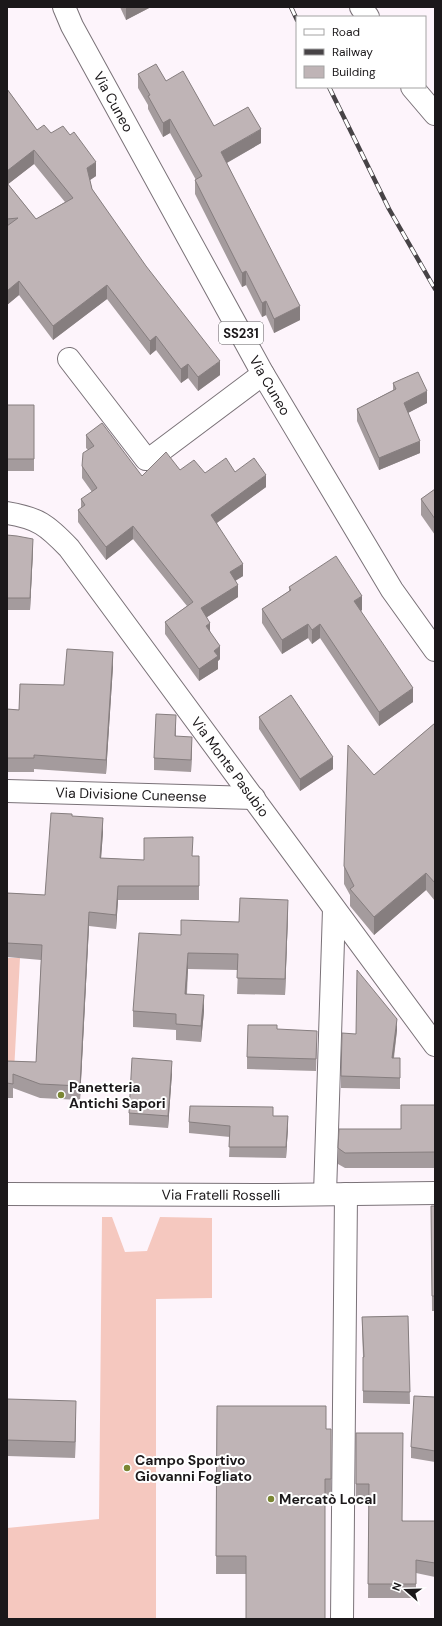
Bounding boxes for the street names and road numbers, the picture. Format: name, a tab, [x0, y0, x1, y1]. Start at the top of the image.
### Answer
street label: Via Cuneo	[90, 68, 137, 135]
road number: SS231	[219, 322, 263, 344]
street label: Via Cuneo	[246, 352, 295, 419]
street label: Via Monte Pasubio	[187, 713, 273, 821]
street label: Via Divisione Cuneense	[55, 783, 207, 806]
street label: Via Fratelli Rosselli	[162, 1186, 280, 1204]

